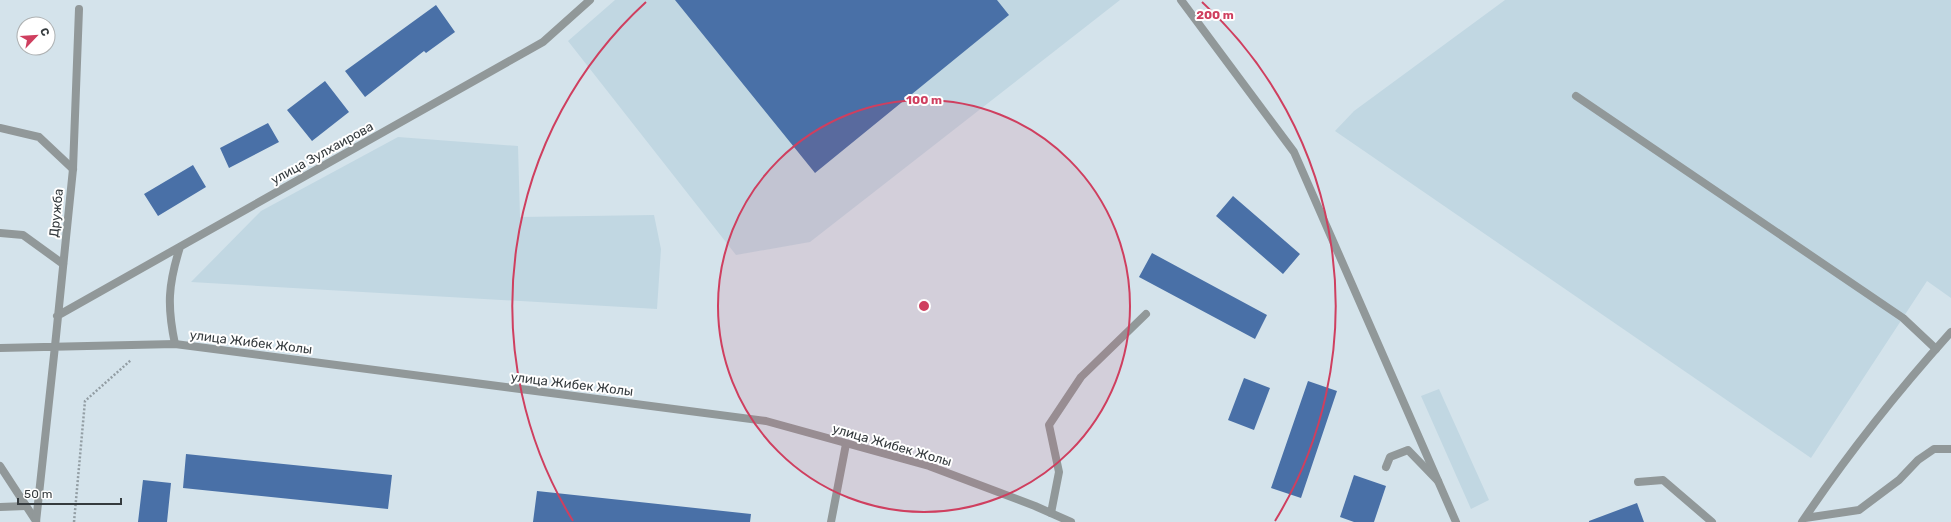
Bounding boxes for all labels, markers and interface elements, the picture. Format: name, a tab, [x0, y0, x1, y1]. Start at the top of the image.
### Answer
text: 200 m	[1196, 8, 1234, 22]
north arrow	[16, 16, 56, 56]
text: С	[37, 26, 52, 38]
text: 100 m	[906, 93, 942, 107]
street label: улица Зулхаирова	[268, 119, 376, 187]
street label: Дружба	[46, 188, 66, 238]
centre of rings	[917, 299, 931, 313]
street label: улица Жибек Жолы	[189, 327, 313, 357]
street label: улица Жибек Жолы	[510, 369, 634, 399]
street label: улица Жибек Жолы	[831, 421, 953, 469]
scale bar	[18, 480, 121, 506]
text: 50 m	[24, 487, 52, 501]

